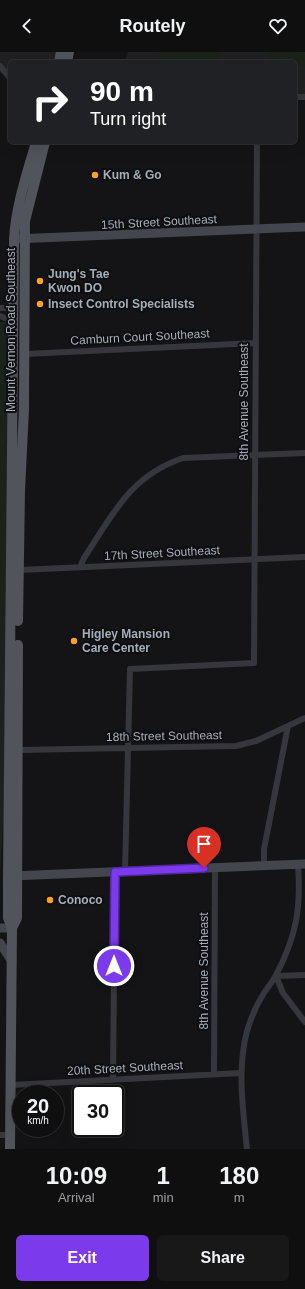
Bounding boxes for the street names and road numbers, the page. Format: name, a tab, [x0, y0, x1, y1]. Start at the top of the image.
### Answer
street label: 15th Street Southeast	[101, 212, 218, 232]
street label: Mount Vernon Road Southeast	[4, 247, 18, 412]
street label: Camburn Court Southeast	[70, 326, 211, 348]
street label: 8th Avenue Southeast	[237, 343, 251, 461]
street label: 17th Street Southeast	[104, 543, 221, 563]
street label: 18th Street Southeast	[106, 728, 223, 744]
street label: 8th Avenue Southeast	[197, 912, 211, 1030]
street label: 20th Street Southeast	[67, 1058, 184, 1078]

